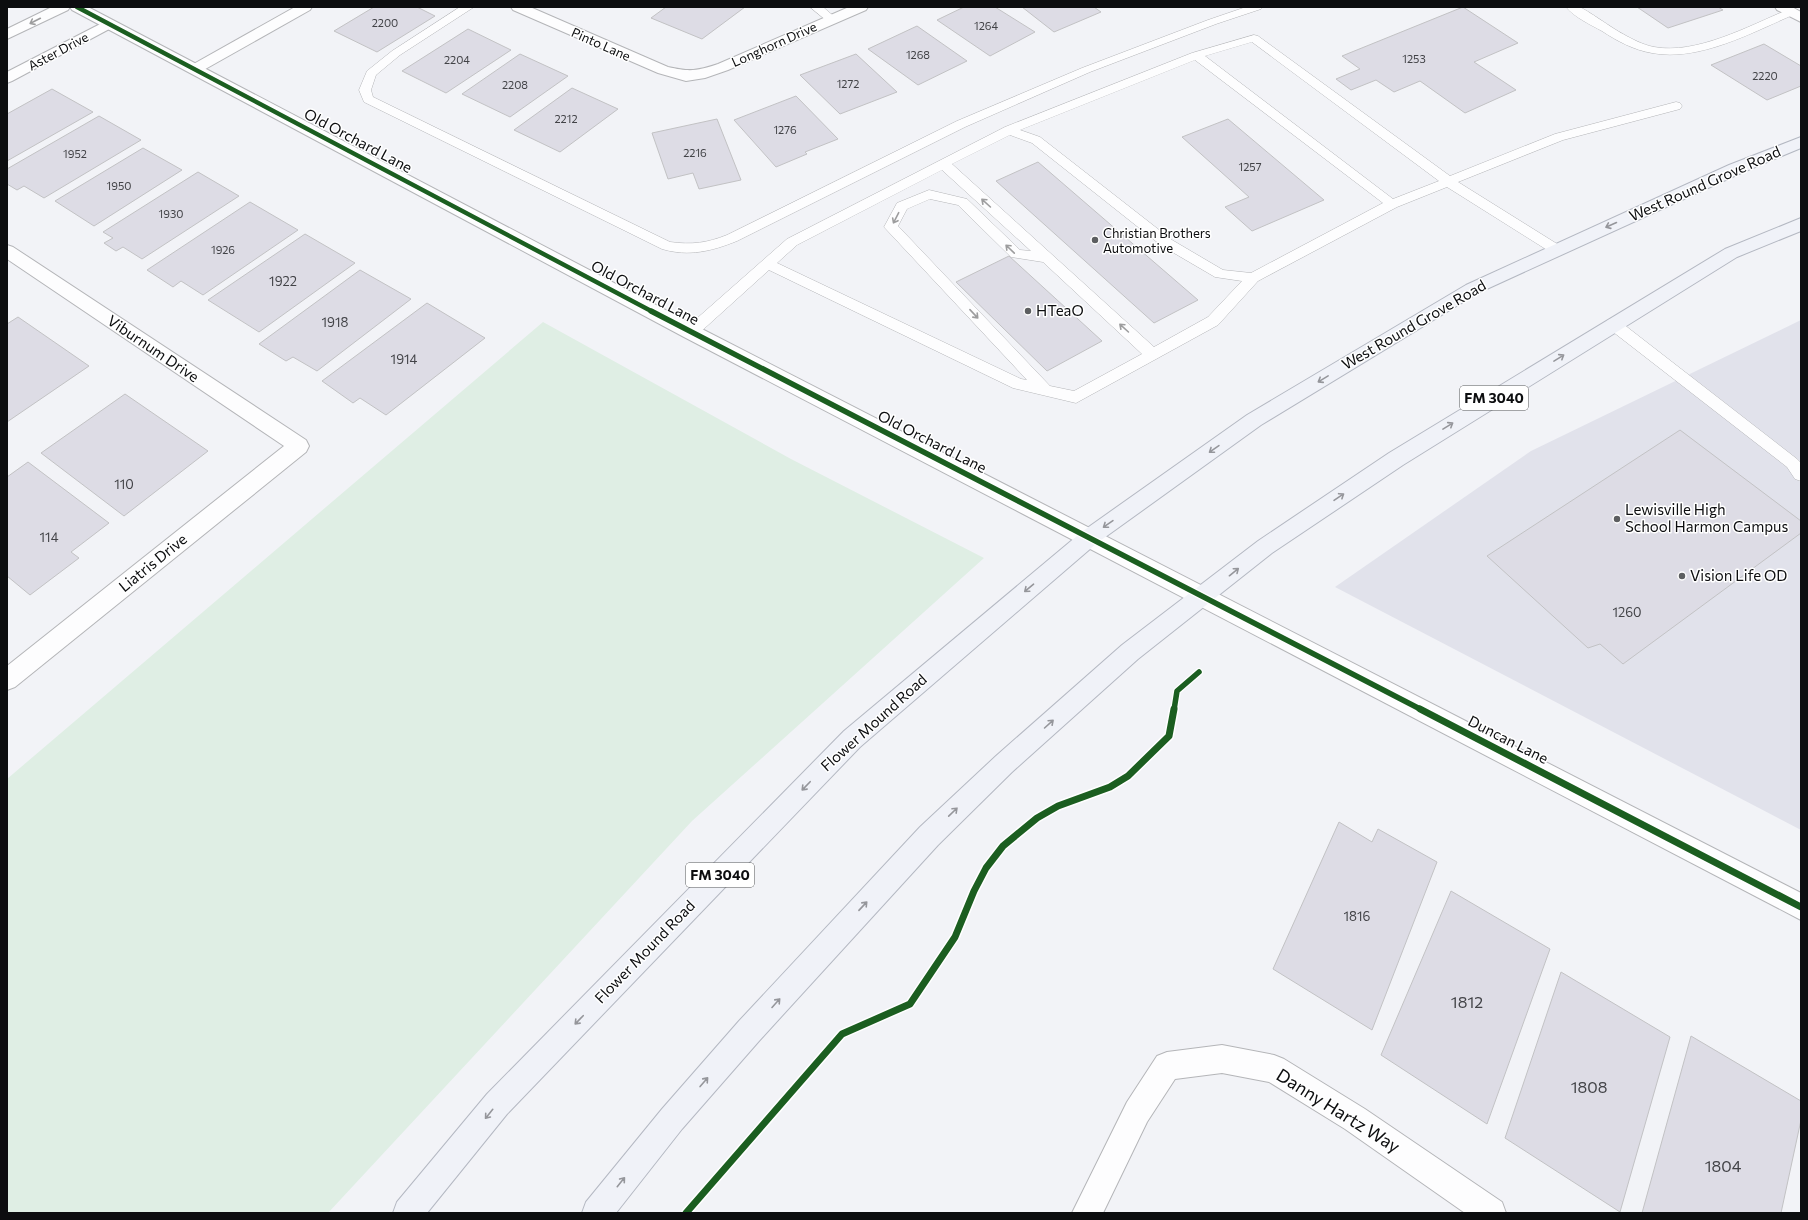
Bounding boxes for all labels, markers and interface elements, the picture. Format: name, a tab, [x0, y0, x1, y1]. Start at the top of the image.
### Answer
house number: 2200	[372, 16, 398, 29]
one-way arrow	[29, 18, 41, 25]
street label: Longhorn Drive	[729, 18, 819, 70]
house number: 1264	[974, 19, 998, 32]
street label: Pinto Lane	[569, 24, 633, 64]
street label: Aster Drive	[25, 28, 91, 74]
house number: 1268	[906, 48, 930, 61]
house number: 1253	[1402, 52, 1426, 65]
house number: 2204	[444, 53, 470, 66]
house number: 2220	[1752, 69, 1778, 82]
house number: 1272	[837, 77, 859, 90]
house number: 2208	[502, 78, 528, 91]
street label: Old Orchard Lane	[301, 104, 416, 176]
house number: 2212	[554, 112, 578, 125]
house number: 1276	[773, 123, 797, 136]
street label: West Round Grove Road	[1626, 142, 1783, 225]
house number: 2216	[683, 146, 707, 159]
house number: 1952	[63, 147, 87, 160]
house number: 1257	[1239, 160, 1262, 173]
house number: 1950	[107, 179, 131, 192]
one-way arrow	[981, 198, 991, 207]
house number: 1930	[159, 207, 183, 220]
one-way arrow	[892, 212, 899, 224]
one-way arrow	[1606, 222, 1618, 229]
place label: Christian Brothers Automotive	[1103, 225, 1211, 256]
marker: Christian Brothers Automotive	[1090, 235, 1100, 245]
house number: 1926	[211, 243, 235, 256]
one-way arrow	[1005, 244, 1015, 253]
street label: Old Orchard Lane	[588, 256, 703, 328]
house number: 1922	[269, 273, 297, 289]
street label: West Round Grove Road	[1338, 275, 1489, 373]
place label: HTeaO	[1036, 301, 1084, 319]
marker: HTeaO	[1023, 306, 1033, 316]
one-way arrow	[969, 309, 979, 319]
street label: Viburnum Drive	[104, 311, 203, 385]
house number: 1918	[322, 314, 349, 330]
one-way arrow	[1119, 323, 1129, 333]
house number: 1914	[391, 351, 418, 367]
one-way arrow	[1553, 353, 1565, 361]
one-way arrow	[1317, 375, 1329, 383]
road number: FM 3040	[1460, 386, 1528, 410]
street label: Old Orchard Lane	[875, 406, 990, 476]
one-way arrow	[1443, 422, 1454, 430]
one-way arrow	[1208, 445, 1219, 453]
house number: 110	[114, 476, 134, 492]
one-way arrow	[1334, 493, 1345, 501]
place label: Lewisville High School Harmon Campus	[1625, 500, 1788, 535]
marker: Lewisville High School Harmon Campus	[1612, 514, 1622, 524]
one-way arrow	[1102, 520, 1113, 529]
house number: 114	[40, 529, 59, 545]
street label: Liatris Drive	[115, 529, 190, 595]
place label: Vision Life OD	[1690, 566, 1787, 584]
one-way arrow	[1228, 568, 1239, 576]
marker: Vision Life OD	[1677, 571, 1687, 581]
one-way arrow	[1023, 583, 1034, 592]
house number: 1260	[1612, 604, 1642, 620]
street label: Flower Mound Road	[817, 670, 930, 775]
street label: Duncan Lane	[1465, 711, 1552, 767]
one-way arrow	[1044, 719, 1054, 729]
one-way arrow	[801, 781, 811, 791]
one-way arrow	[948, 808, 958, 817]
road number: FM 3040	[686, 863, 754, 887]
street label: Flower Mound Road	[590, 896, 698, 1007]
one-way arrow	[859, 901, 868, 911]
house number: 1816	[1344, 908, 1371, 924]
house number: 1812	[1451, 992, 1483, 1011]
one-way arrow	[772, 997, 781, 1008]
one-way arrow	[574, 1015, 584, 1025]
street label: Danny Hartz Way	[1273, 1063, 1404, 1157]
one-way arrow	[700, 1077, 709, 1088]
house number: 1808	[1571, 1077, 1607, 1096]
one-way arrow	[485, 1108, 494, 1119]
house number: 1804	[1705, 1156, 1742, 1175]
one-way arrow	[617, 1177, 626, 1188]

